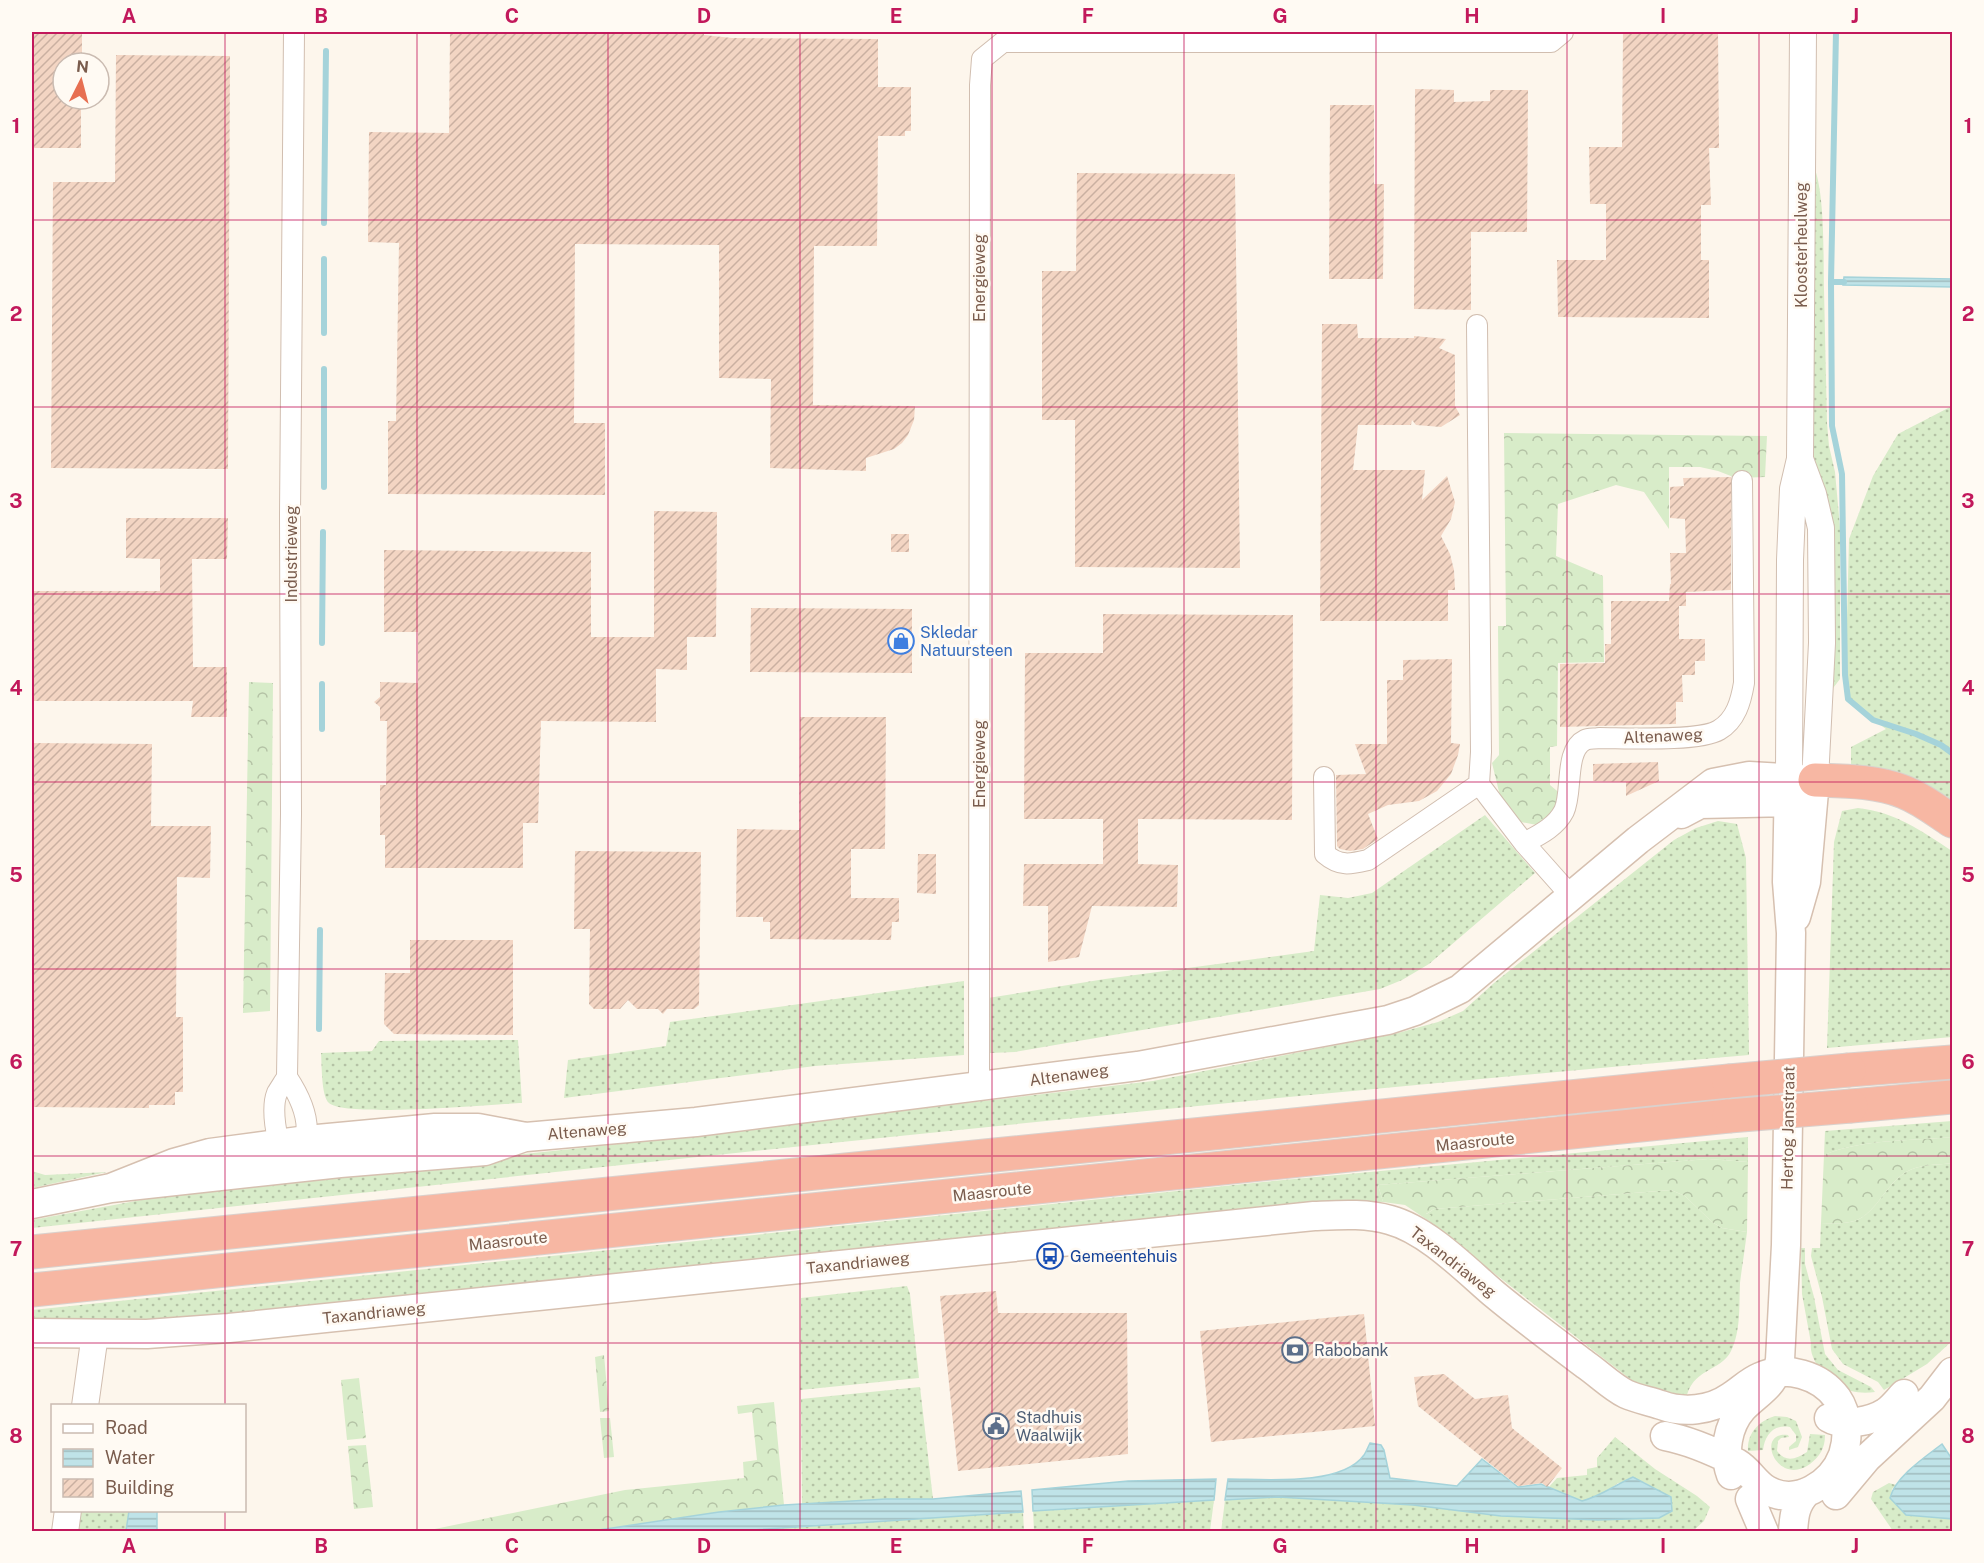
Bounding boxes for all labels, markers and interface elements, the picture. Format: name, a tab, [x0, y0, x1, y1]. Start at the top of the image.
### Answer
text: A	[122, 4, 136, 28]
text: B	[314, 4, 328, 28]
text: C	[505, 4, 519, 28]
text: D	[697, 4, 711, 28]
text: E	[890, 4, 902, 28]
text: F	[1082, 4, 1094, 28]
text: G	[1272, 4, 1288, 28]
text: H	[1464, 4, 1480, 28]
text: I	[1660, 4, 1666, 28]
text: J	[1851, 4, 1859, 28]
north arrow	[51, 51, 111, 111]
text: N	[75, 56, 90, 77]
text: 1	[12, 114, 20, 138]
text: 1	[1964, 114, 1972, 138]
street label: Kloosterheulweg	[1792, 182, 1811, 308]
street label: Energieweg	[970, 234, 989, 322]
text: 2	[10, 302, 22, 326]
text: 2	[1962, 302, 1974, 326]
text: 3	[9, 489, 23, 513]
text: 3	[1961, 489, 1975, 513]
street label: Industrieweg	[282, 505, 301, 603]
place label: Skledar Natuursteen	[920, 623, 1013, 660]
shop icon: Skledar Natuursteen	[886, 626, 916, 656]
text: 4	[9, 676, 23, 700]
text: 4	[1961, 676, 1975, 700]
street label: Energieweg	[970, 720, 989, 808]
street label: Altenaweg	[1623, 724, 1703, 748]
text: 5	[9, 863, 23, 887]
text: 5	[1961, 863, 1975, 887]
text: 6	[9, 1050, 23, 1074]
text: 6	[1961, 1050, 1975, 1074]
street label: Altenaweg	[1028, 1060, 1110, 1090]
street label: Hertog Janstraat	[1777, 1066, 1799, 1190]
street label: Altenaweg	[546, 1118, 628, 1144]
street label: Maasroute	[1435, 1128, 1515, 1156]
street label: Maasroute	[952, 1178, 1032, 1206]
street label: Taxandriaweg	[1406, 1223, 1500, 1301]
street label: Maasroute	[468, 1227, 548, 1255]
text: 7	[10, 1237, 22, 1261]
text: 7	[1962, 1237, 1974, 1261]
bus stop icon: Gemeentehuis	[1035, 1241, 1065, 1271]
place label: Gemeentehuis	[1070, 1247, 1177, 1266]
street label: Taxandriaweg	[805, 1248, 911, 1278]
street label: Taxandriaweg	[321, 1298, 427, 1328]
bank icon: Rabobank	[1280, 1335, 1310, 1365]
place label: Rabobank	[1314, 1341, 1389, 1360]
legend	[51, 1404, 246, 1512]
place label: Stadhuis Waalwijk	[1016, 1408, 1082, 1445]
public building icon: Stadhuis Waalwijk	[981, 1411, 1011, 1441]
text: Road	[105, 1417, 148, 1438]
text: 8	[9, 1424, 23, 1448]
text: 8	[1961, 1424, 1975, 1448]
text: Water	[105, 1447, 155, 1468]
text: Building	[105, 1477, 174, 1498]
text: A	[122, 1534, 136, 1558]
text: B	[314, 1534, 328, 1558]
text: C	[505, 1534, 519, 1558]
text: D	[697, 1534, 711, 1558]
text: E	[890, 1534, 902, 1558]
text: F	[1082, 1534, 1094, 1558]
text: G	[1272, 1534, 1288, 1558]
text: H	[1464, 1534, 1480, 1558]
text: I	[1660, 1534, 1666, 1558]
text: J	[1851, 1534, 1859, 1558]

